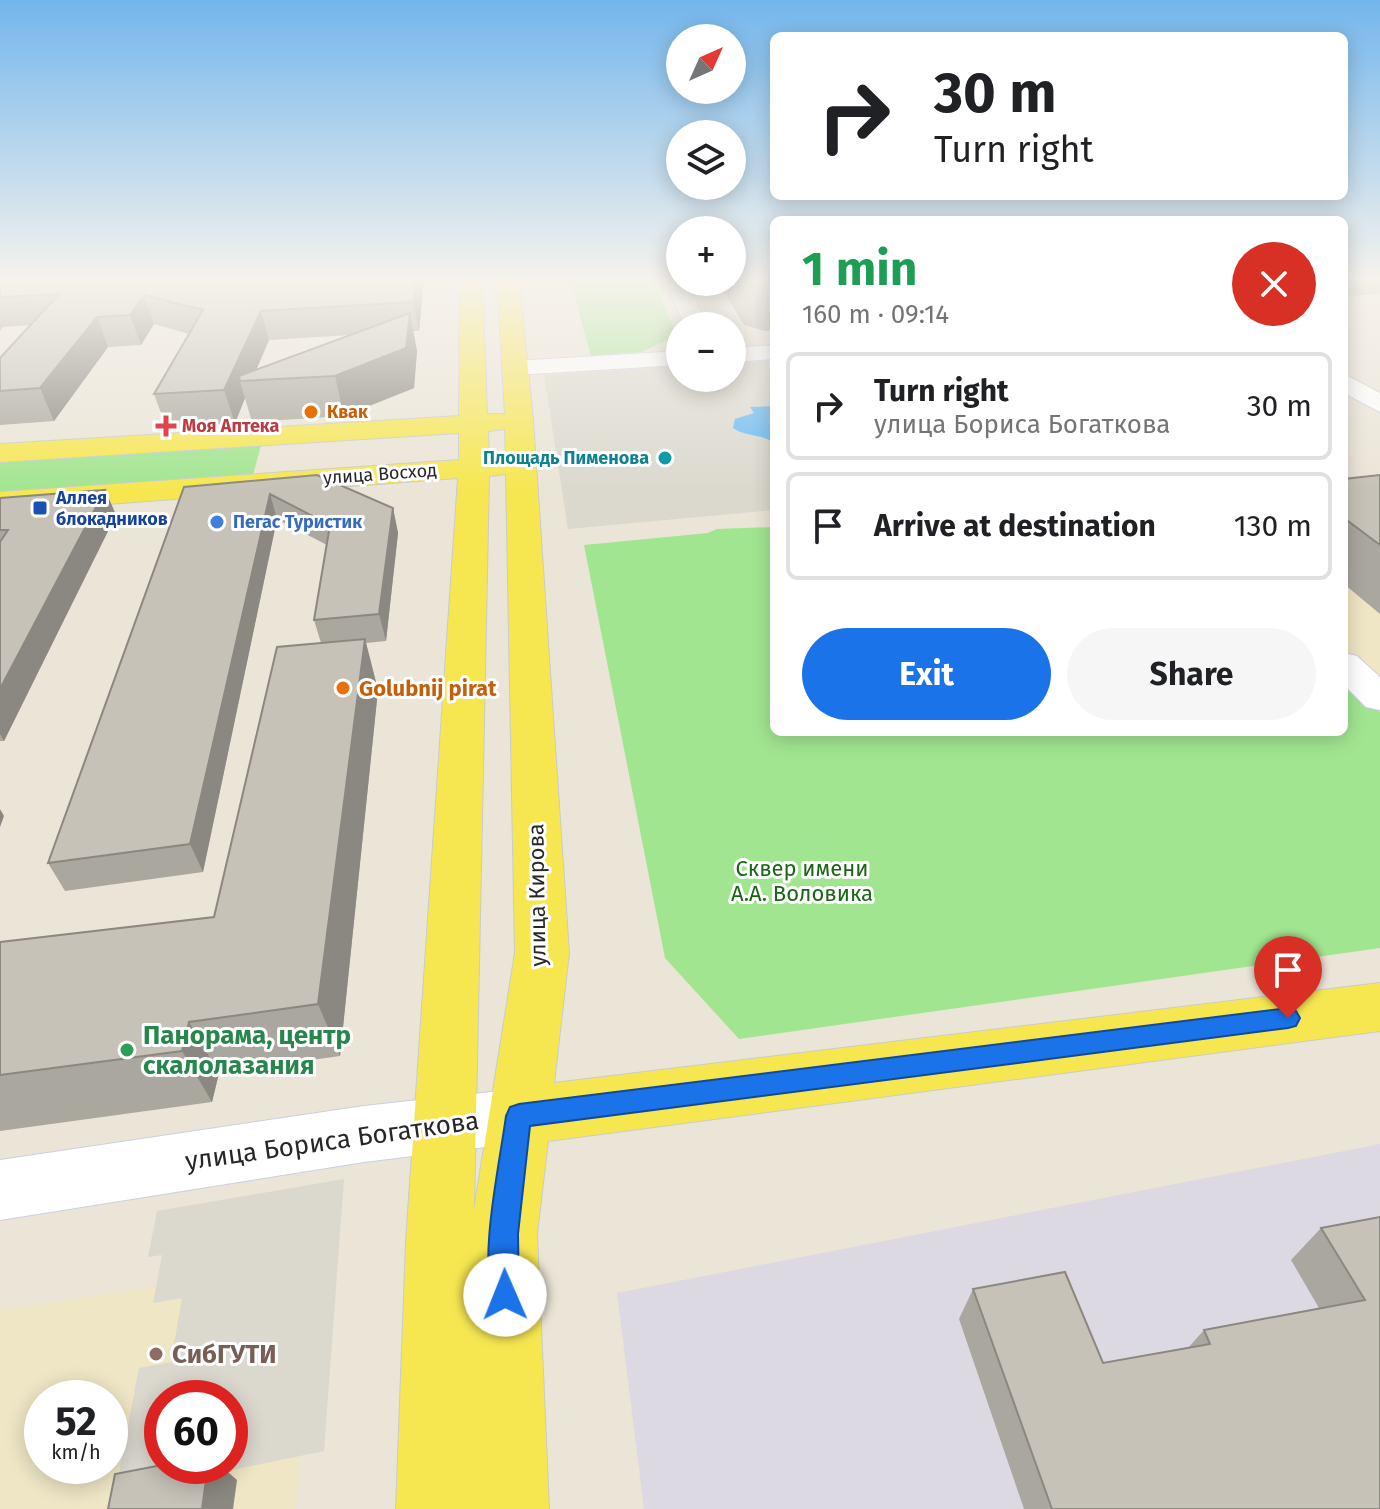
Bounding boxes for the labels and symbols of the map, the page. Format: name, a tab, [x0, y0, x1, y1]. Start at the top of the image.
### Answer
north arrow	[666, 24, 746, 104]
place label: Квак	[327, 401, 368, 423]
marker: Квак	[302, 403, 320, 421]
place label: Моя Аптека	[182, 415, 279, 437]
marker: Моя Аптека	[157, 417, 175, 435]
place label: Площадь Пименова	[483, 447, 649, 469]
marker: Площадь Пименова	[656, 449, 674, 467]
street label: улица Восход	[322, 459, 438, 489]
place label: Аллея блокадников	[55, 487, 168, 530]
marker: Аллея блокадников	[31, 499, 49, 517]
place label: Пегас Туристик	[233, 511, 362, 533]
marker: Пегас Туристик	[208, 513, 226, 531]
place label: Golubnij pirat	[359, 675, 497, 702]
marker: Golubnij pirat	[334, 679, 352, 697]
street label: улица Кирова	[522, 823, 552, 967]
park label: Cквер имени А.А. Воловика	[731, 855, 873, 907]
pin	[1254, 936, 1322, 1018]
place label: Панорама, центр скалолазания	[143, 1020, 351, 1081]
marker: Панорама, центр скалолазания	[118, 1041, 136, 1059]
street label: улица Бориса Богаткова	[183, 1105, 481, 1177]
position arrow	[463, 1253, 547, 1337]
place label: СибГУТИ	[172, 1339, 276, 1370]
marker: СибГУТИ	[147, 1345, 165, 1363]
speed limit sign: 60	[144, 1380, 248, 1484]

